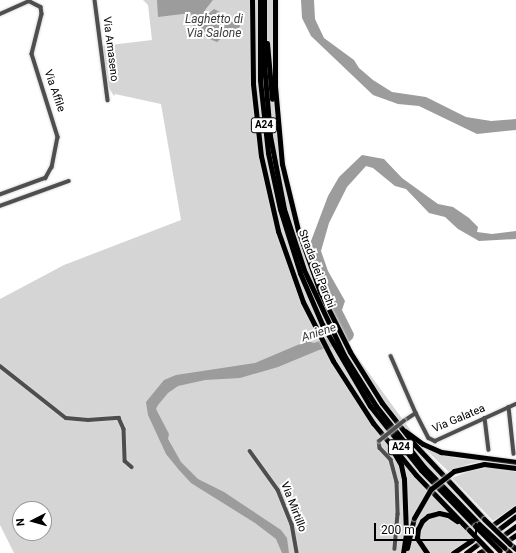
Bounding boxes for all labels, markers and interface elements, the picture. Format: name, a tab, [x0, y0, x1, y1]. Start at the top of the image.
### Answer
water label: Laghetto di Via Salone	[185, 13, 243, 41]
street label: Via Amaseno	[99, 16, 121, 82]
street label: Via Affile	[41, 68, 67, 114]
road number: A24	[250, 117, 278, 133]
street label: Strada dei Parchi	[295, 228, 337, 310]
water label: Aniene	[300, 321, 338, 345]
street label: Via Galatea	[431, 402, 487, 436]
road number: A24	[387, 439, 415, 455]
street label: Via Mirtillo	[277, 480, 309, 534]
north arrow	[12, 501, 52, 541]
scale bar	[376, 515, 479, 541]
text: N	[14, 518, 27, 527]
text: 200 m	[381, 523, 415, 537]

